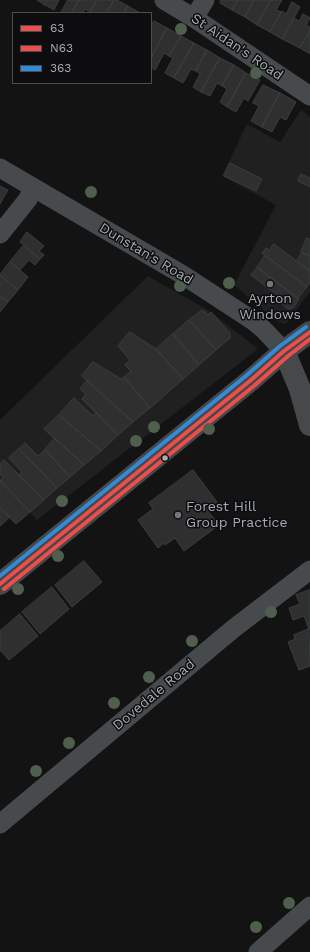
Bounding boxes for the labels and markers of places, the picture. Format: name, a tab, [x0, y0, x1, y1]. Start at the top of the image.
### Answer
marker: Ayrton Windows	[265, 279, 275, 289]
place label: Ayrton Windows	[239, 291, 301, 324]
unlabelled marker	[160, 453, 170, 463]
place label: Forest Hill Group Practice	[186, 499, 288, 532]
marker: Forest Hill Group Practice	[173, 510, 183, 520]

